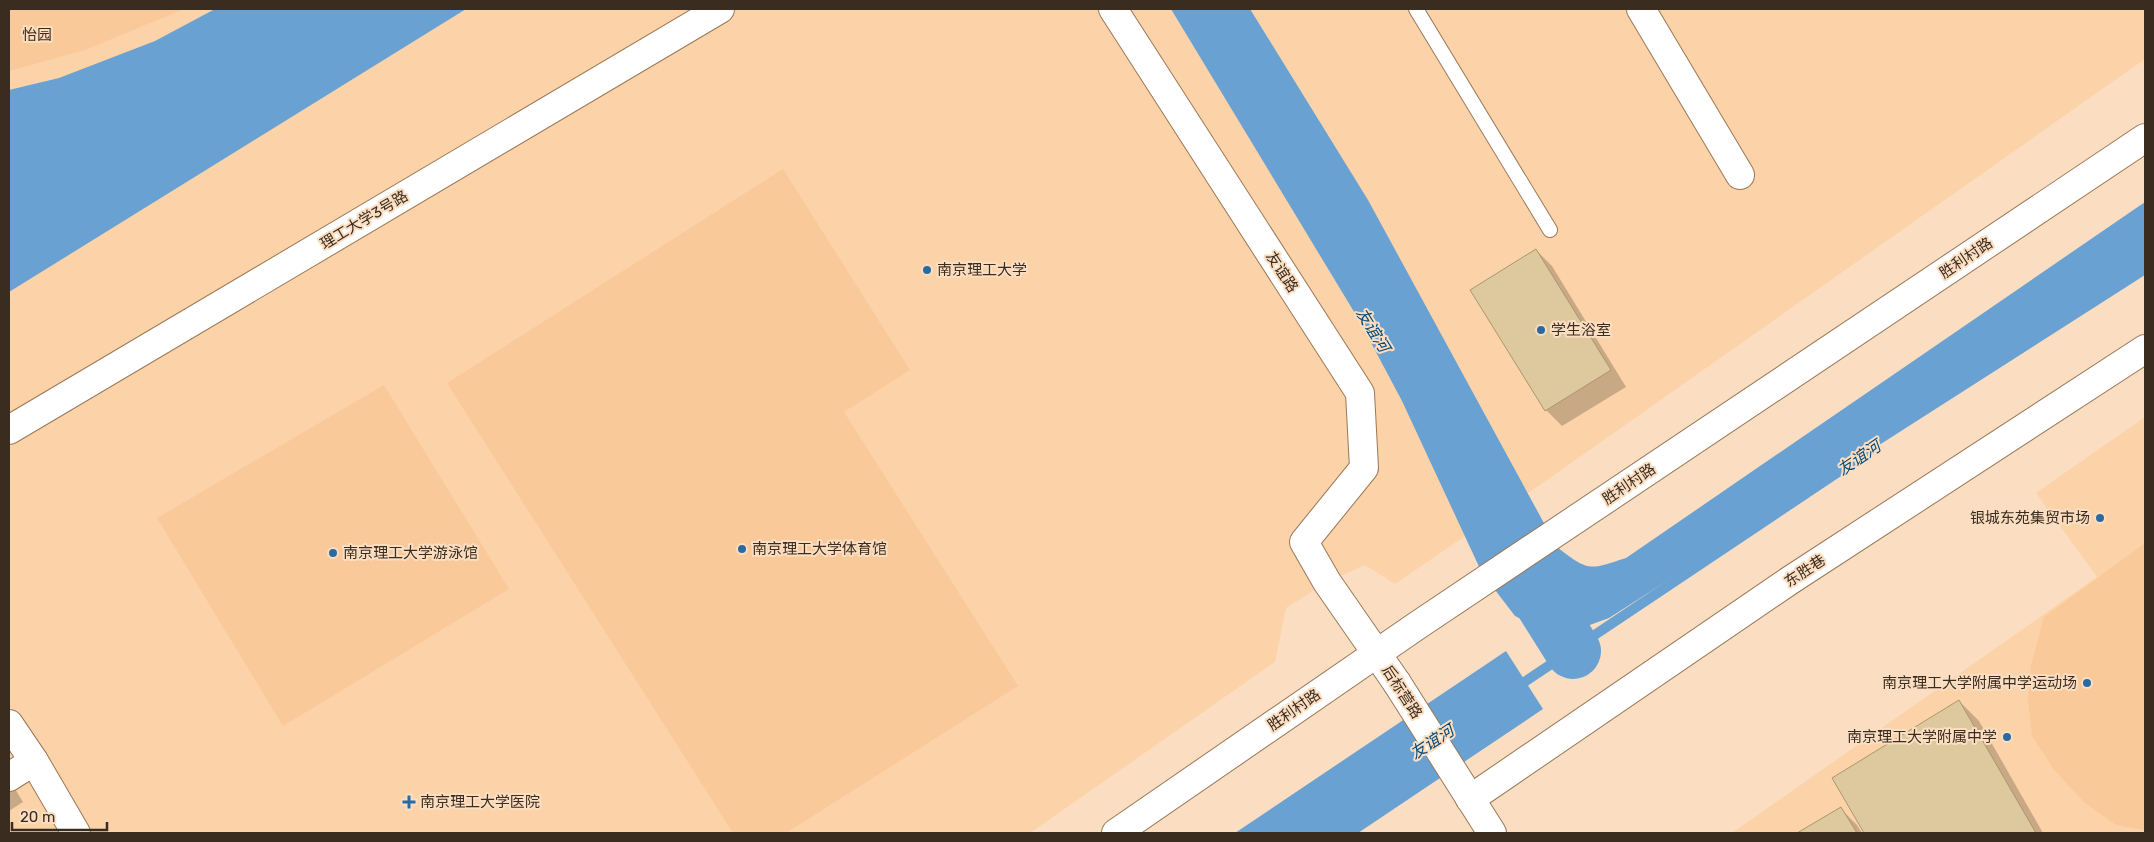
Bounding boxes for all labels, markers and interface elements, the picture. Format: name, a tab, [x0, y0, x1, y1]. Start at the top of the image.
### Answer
park label: 怡园	[22, 26, 52, 44]
street label: 理工大学3号路	[317, 187, 411, 253]
street label: 胜利村路	[1936, 234, 1996, 282]
street label: 友谊路	[1262, 248, 1302, 296]
place label: 南京理工大学	[937, 261, 1027, 279]
marker: 南京理工大学	[921, 264, 933, 276]
water label: 友谊河	[1352, 305, 1395, 358]
place label: 学生浴室	[1551, 321, 1611, 339]
marker: 学生浴室	[1535, 324, 1547, 336]
water label: 友谊河	[1834, 435, 1887, 479]
street label: 胜利村路	[1599, 460, 1659, 508]
place label: 银城东苑集贸市场	[1970, 509, 2090, 527]
marker: 银城东苑集贸市场	[2094, 512, 2106, 524]
place label: 南京理工大学体育馆	[752, 540, 887, 558]
marker: 南京理工大学体育馆	[736, 543, 748, 555]
place label: 南京理工大学游泳馆	[343, 544, 478, 562]
marker: 南京理工大学游泳馆	[327, 547, 339, 559]
street label: 东胜巷	[1781, 551, 1829, 591]
street label: 后标营路	[1378, 662, 1426, 722]
place label: 南京理工大学附属中学运动场	[1882, 674, 2077, 692]
marker: 南京理工大学附属中学运动场	[2081, 677, 2093, 689]
street label: 胜利村路	[1264, 685, 1324, 735]
water label: 友谊河	[1407, 719, 1460, 763]
place label: 南京理工大学附属中学	[1847, 728, 1997, 746]
marker: 南京理工大学附属中学	[2001, 731, 2013, 743]
place label: 南京理工大学医院	[420, 793, 540, 811]
marker: 南京理工大学医院	[402, 795, 416, 809]
scale bar	[12, 800, 108, 832]
text: 20 m	[20, 808, 55, 826]

